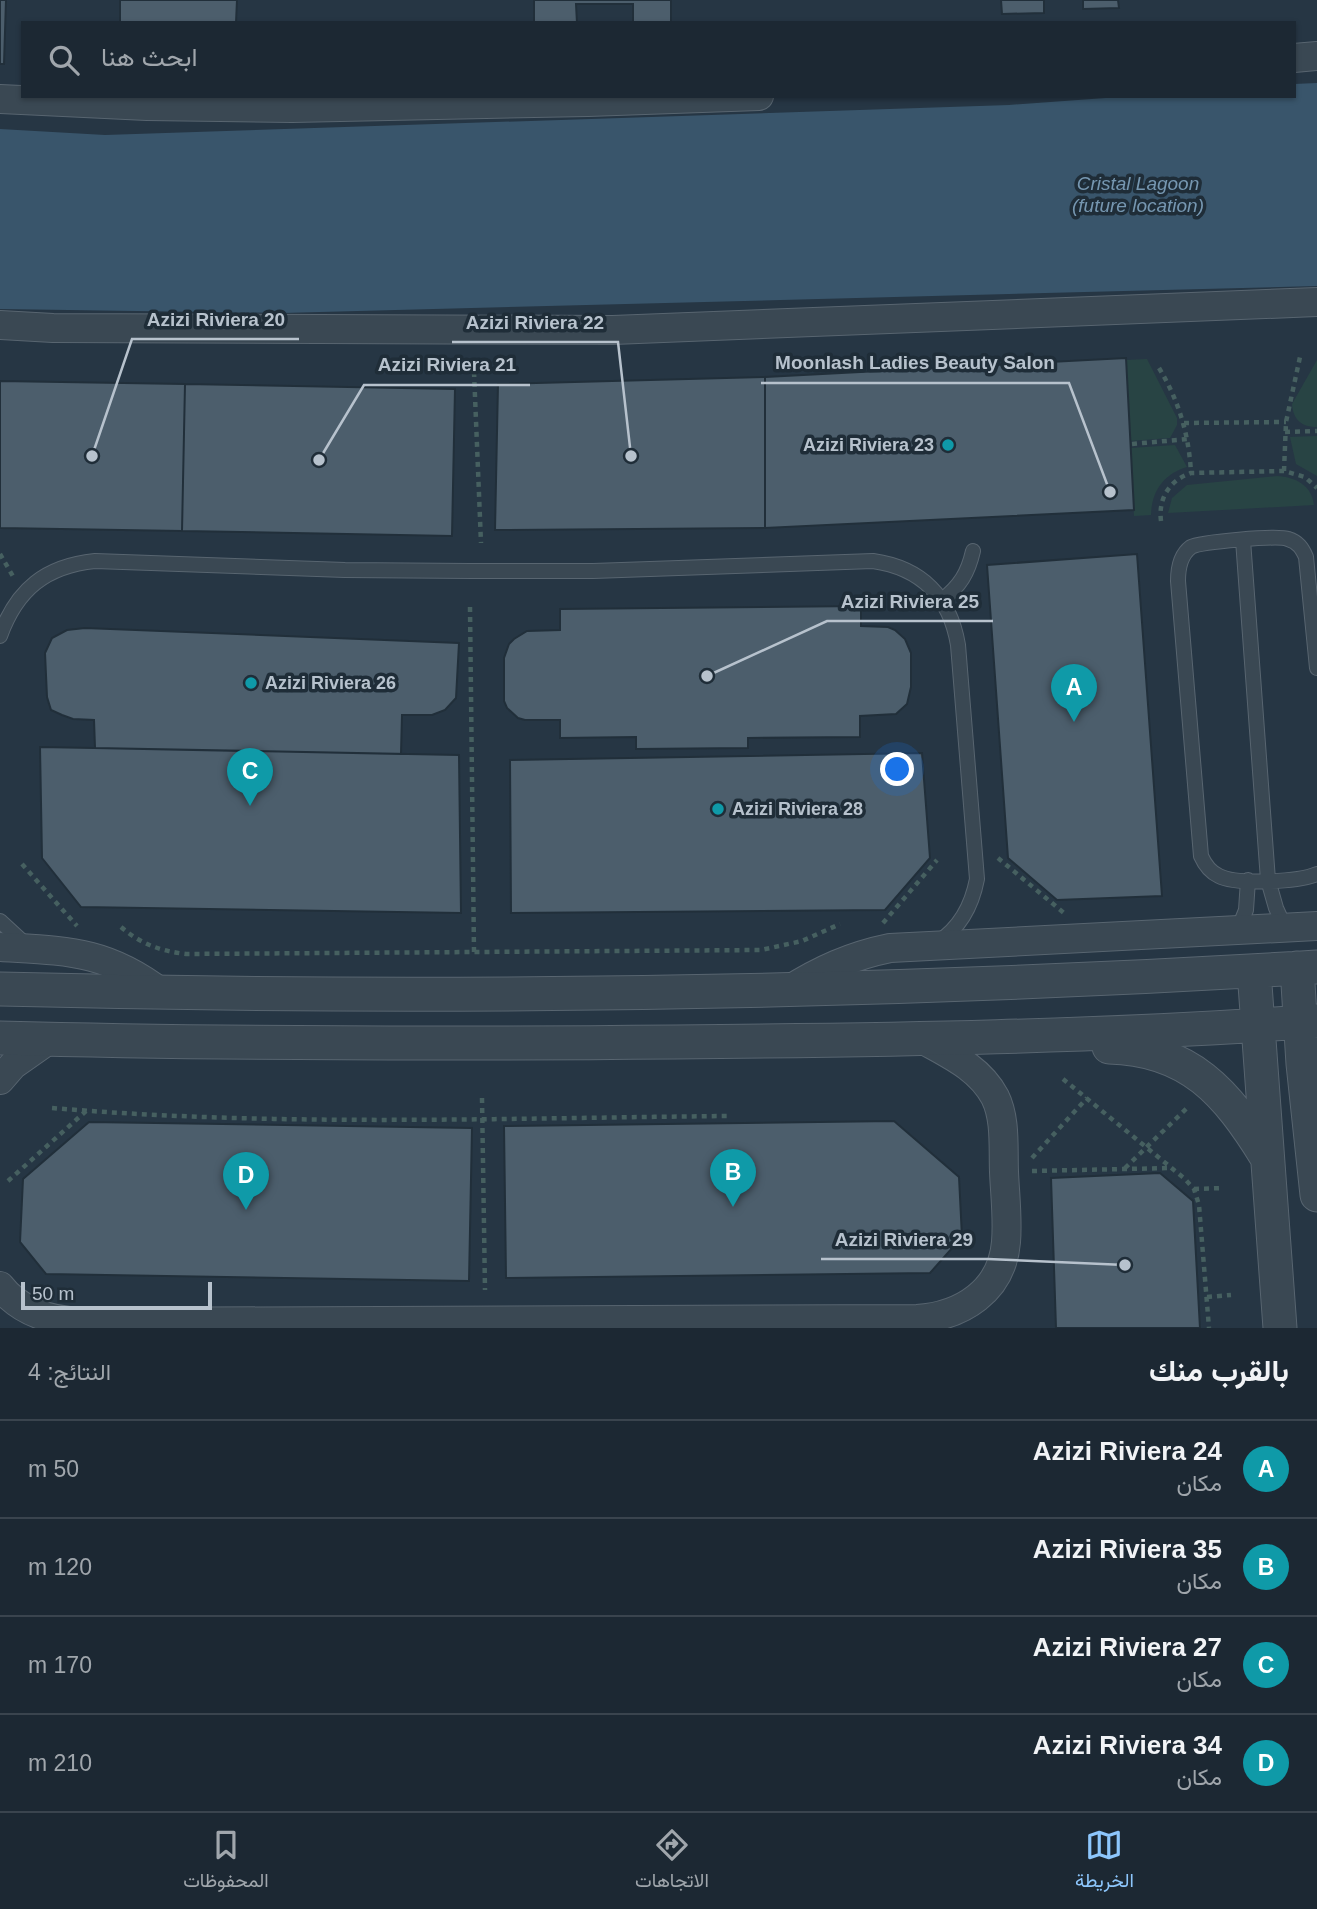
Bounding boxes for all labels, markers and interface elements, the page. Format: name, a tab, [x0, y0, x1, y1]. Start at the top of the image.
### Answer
search box	[21, 21, 1296, 98]
icon: search	[45, 41, 83, 79]
text: ابحث هنا	[101, 42, 197, 72]
water label: Cristal Lagoon (future location)	[1072, 173, 1204, 216]
callout: Azizi Riviera 20	[132, 299, 299, 339]
callout: Azizi Riviera 22	[452, 302, 618, 342]
text: Azizi Riviera 20	[147, 309, 285, 330]
text: Azizi Riviera 22	[466, 312, 604, 333]
callout: Moonlash Ladies Beauty Salon	[761, 343, 1069, 383]
callout: Azizi Riviera 21	[364, 345, 530, 385]
text: Moonlash Ladies Beauty Salon	[775, 352, 1055, 373]
text: Azizi Riviera 21	[378, 354, 517, 375]
place label: Azizi Riviera 23	[803, 435, 934, 455]
marker: Azizi Riviera 23	[940, 437, 956, 453]
callout: Azizi Riviera 25	[827, 581, 993, 621]
text: Azizi Riviera 25	[841, 591, 980, 612]
pin: A	[1051, 664, 1097, 722]
place label: Azizi Riviera 26	[265, 673, 396, 693]
marker: Azizi Riviera 26	[243, 675, 259, 691]
pin: C	[227, 748, 273, 806]
your location	[880, 752, 914, 786]
place label: Azizi Riviera 28	[732, 799, 863, 819]
marker: Azizi Riviera 28	[710, 801, 726, 817]
pin: B	[710, 1149, 756, 1207]
pin: D	[223, 1152, 269, 1210]
callout: Azizi Riviera 29	[821, 1219, 988, 1259]
text: Azizi Riviera 29	[835, 1229, 973, 1250]
scale bar	[21, 1279, 212, 1311]
text: 50 m	[32, 1283, 74, 1304]
text: بالقرب منك	[1149, 1354, 1289, 1387]
text: النتائج: 4	[28, 1359, 111, 1385]
text: Azizi Riviera 24	[1033, 1436, 1222, 1466]
text: 50 m	[28, 1456, 79, 1482]
text: A	[1258, 1456, 1274, 1482]
text: مكان	[1176, 1470, 1222, 1496]
text: Azizi Riviera 35	[1033, 1534, 1222, 1564]
text: 120 m	[28, 1554, 92, 1580]
text: B	[1258, 1554, 1274, 1580]
text: مكان	[1176, 1568, 1222, 1594]
text: Azizi Riviera 27	[1033, 1632, 1222, 1662]
text: 170 m	[28, 1652, 92, 1678]
text: C	[1258, 1652, 1274, 1678]
text: مكان	[1176, 1666, 1222, 1692]
text: Azizi Riviera 34	[1033, 1730, 1222, 1760]
text: 210 m	[28, 1750, 92, 1776]
text: D	[1258, 1750, 1274, 1776]
text: مكان	[1176, 1764, 1222, 1790]
tab: المحفوظات	[183, 1826, 269, 1897]
tab: الاتجاهات	[635, 1826, 709, 1897]
tab: الخريطة	[1075, 1826, 1134, 1897]

